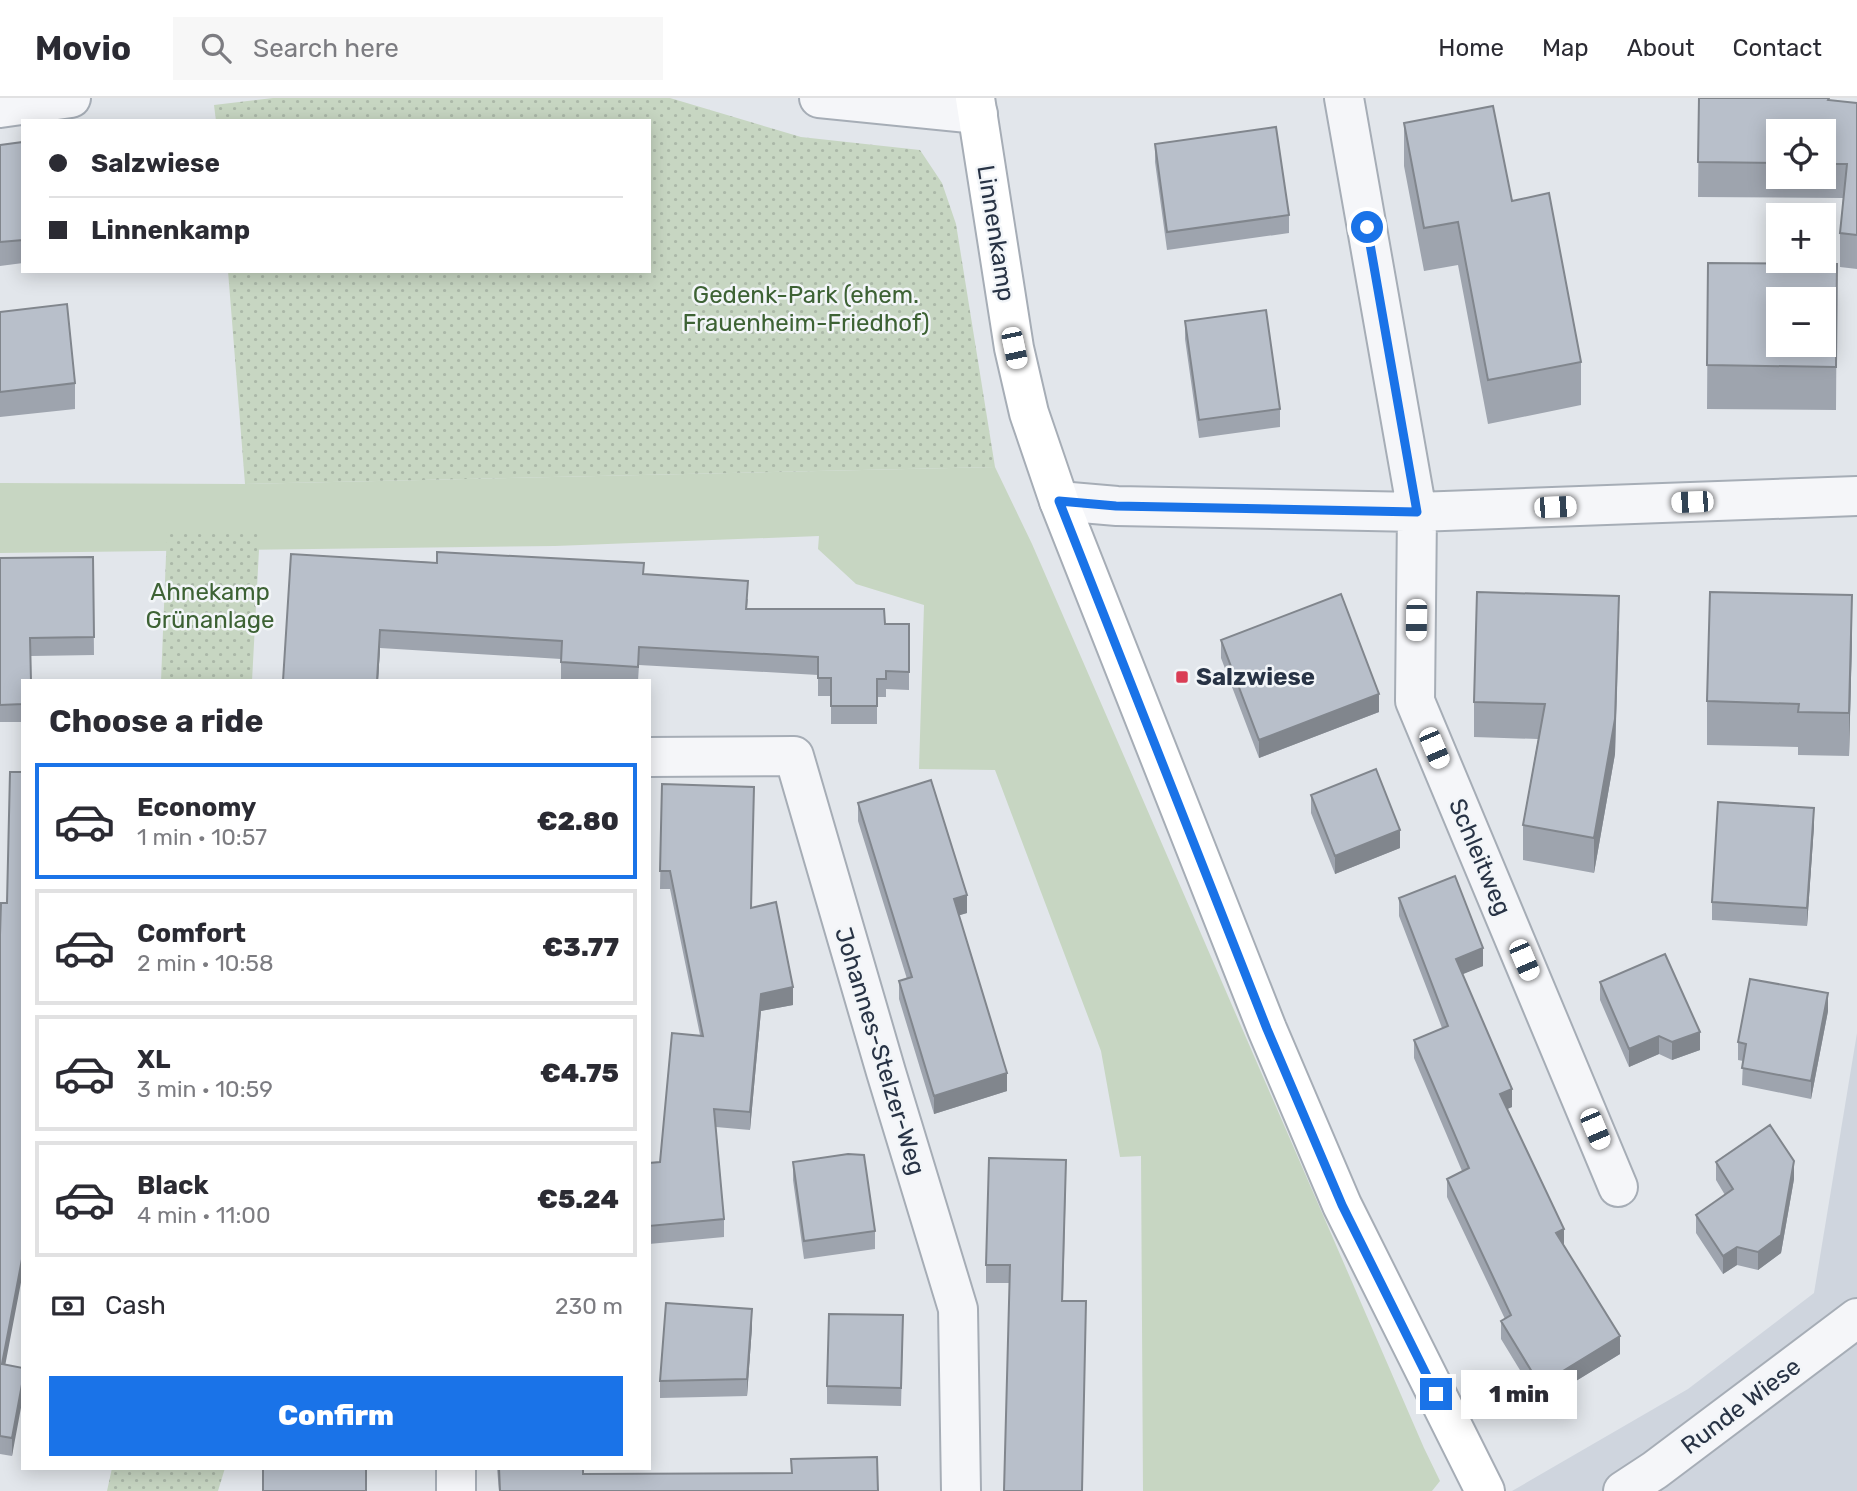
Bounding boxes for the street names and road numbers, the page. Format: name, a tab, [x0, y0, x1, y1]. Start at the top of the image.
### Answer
street label: Linnenkamp	[971, 163, 1021, 303]
street label: Schleitweg	[1443, 794, 1517, 920]
street label: Johannes-Stelzer-Weg	[829, 924, 931, 1178]
street label: Runde Wiese	[1676, 1352, 1806, 1460]

